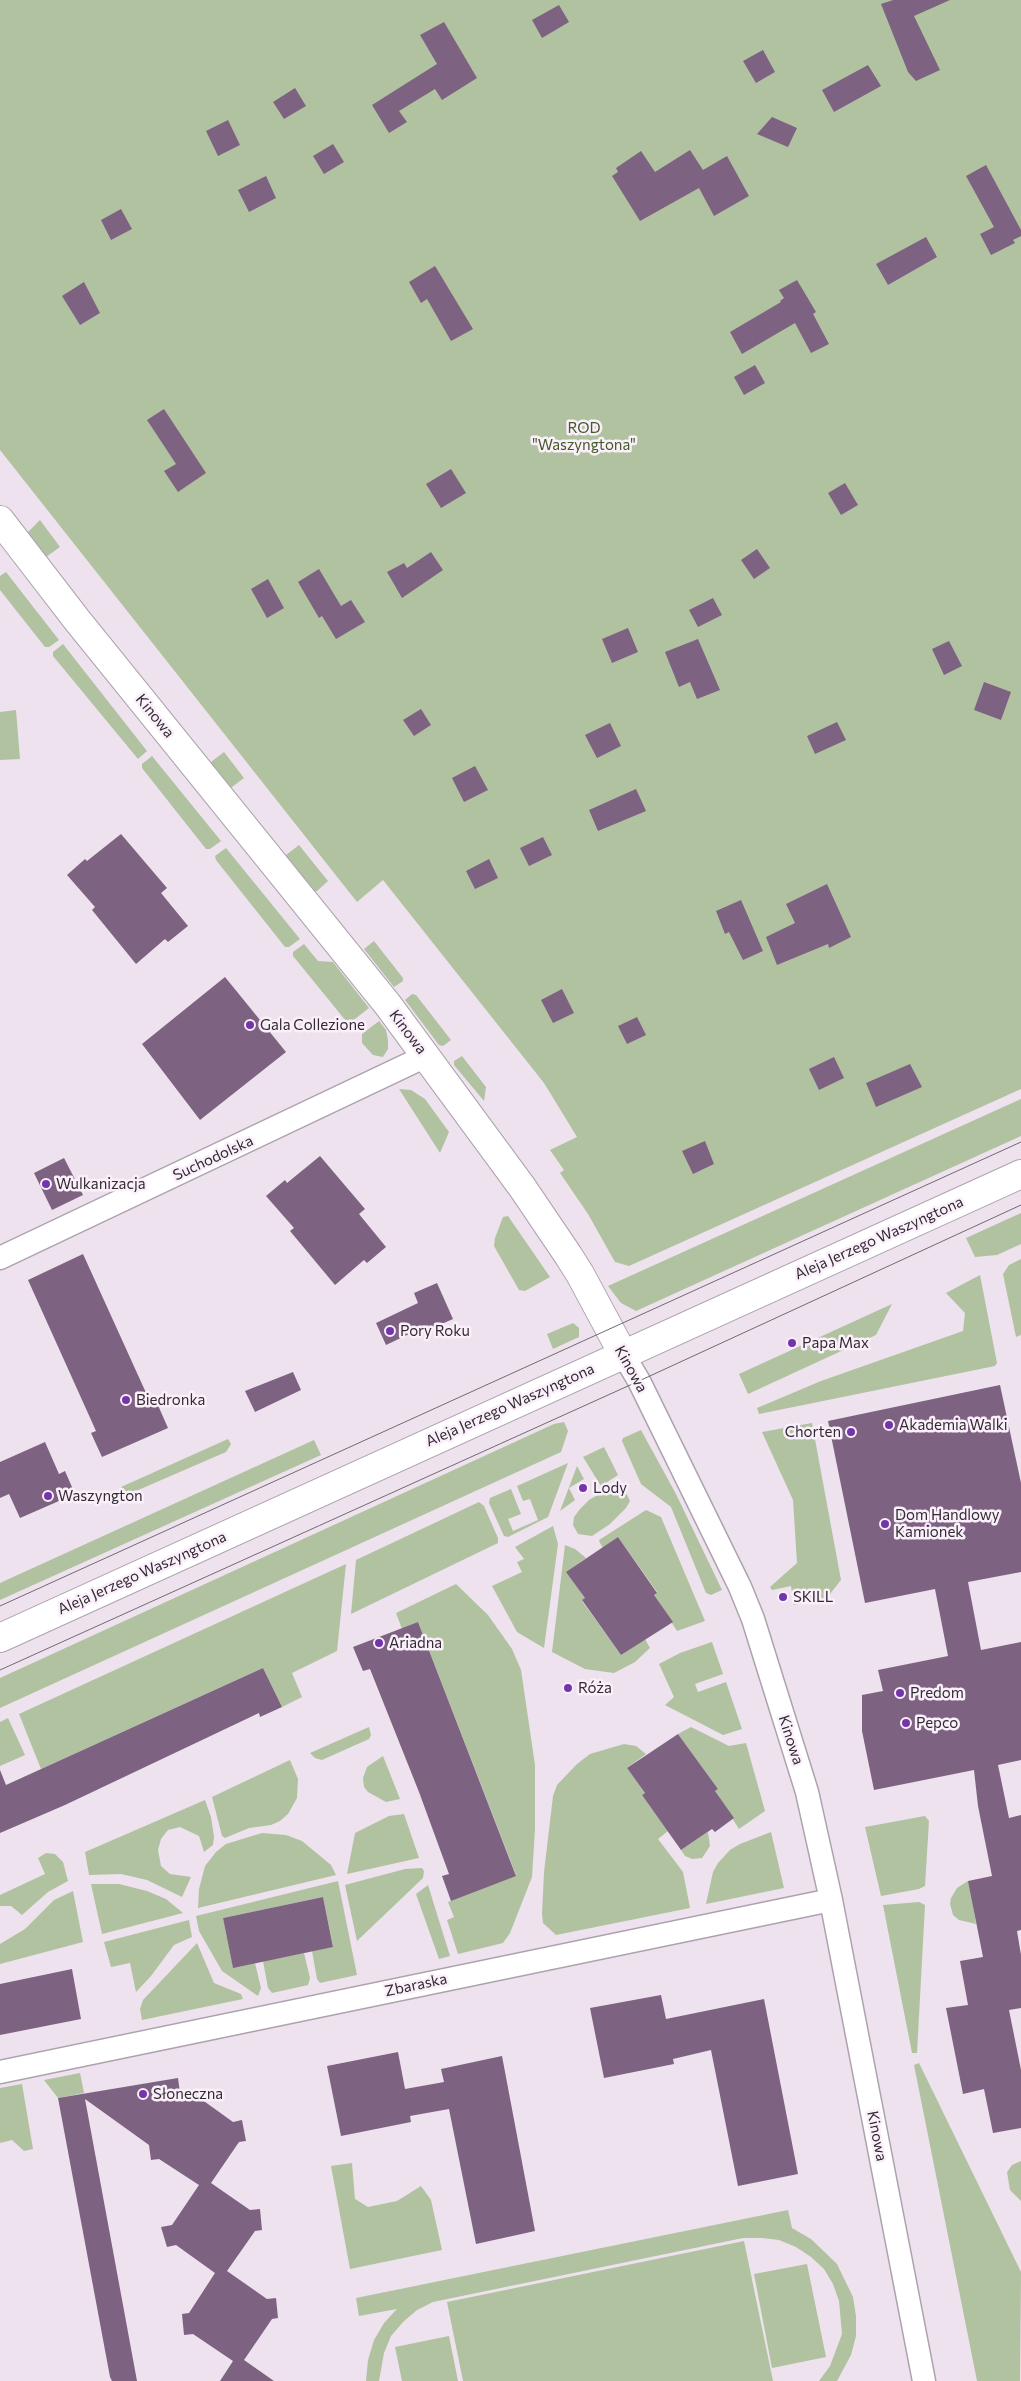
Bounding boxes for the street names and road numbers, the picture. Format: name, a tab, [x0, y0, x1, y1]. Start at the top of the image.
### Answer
street label: Kinowa	[132, 691, 178, 741]
street label: Kinowa	[385, 1006, 431, 1058]
street label: Suchodolska	[170, 1132, 256, 1184]
street label: Aleja Jerzego Waszyngtona	[792, 1193, 966, 1283]
street label: Kinowa	[611, 1342, 651, 1396]
street label: Aleja Jerzego Waszyngtona	[423, 1360, 597, 1450]
street label: Aleja Jerzego Waszyngtona	[55, 1528, 229, 1618]
street label: Kinowa	[775, 1713, 807, 1767]
street label: Zbaraska	[383, 1970, 449, 2000]
street label: Kinowa	[863, 2109, 891, 2163]

